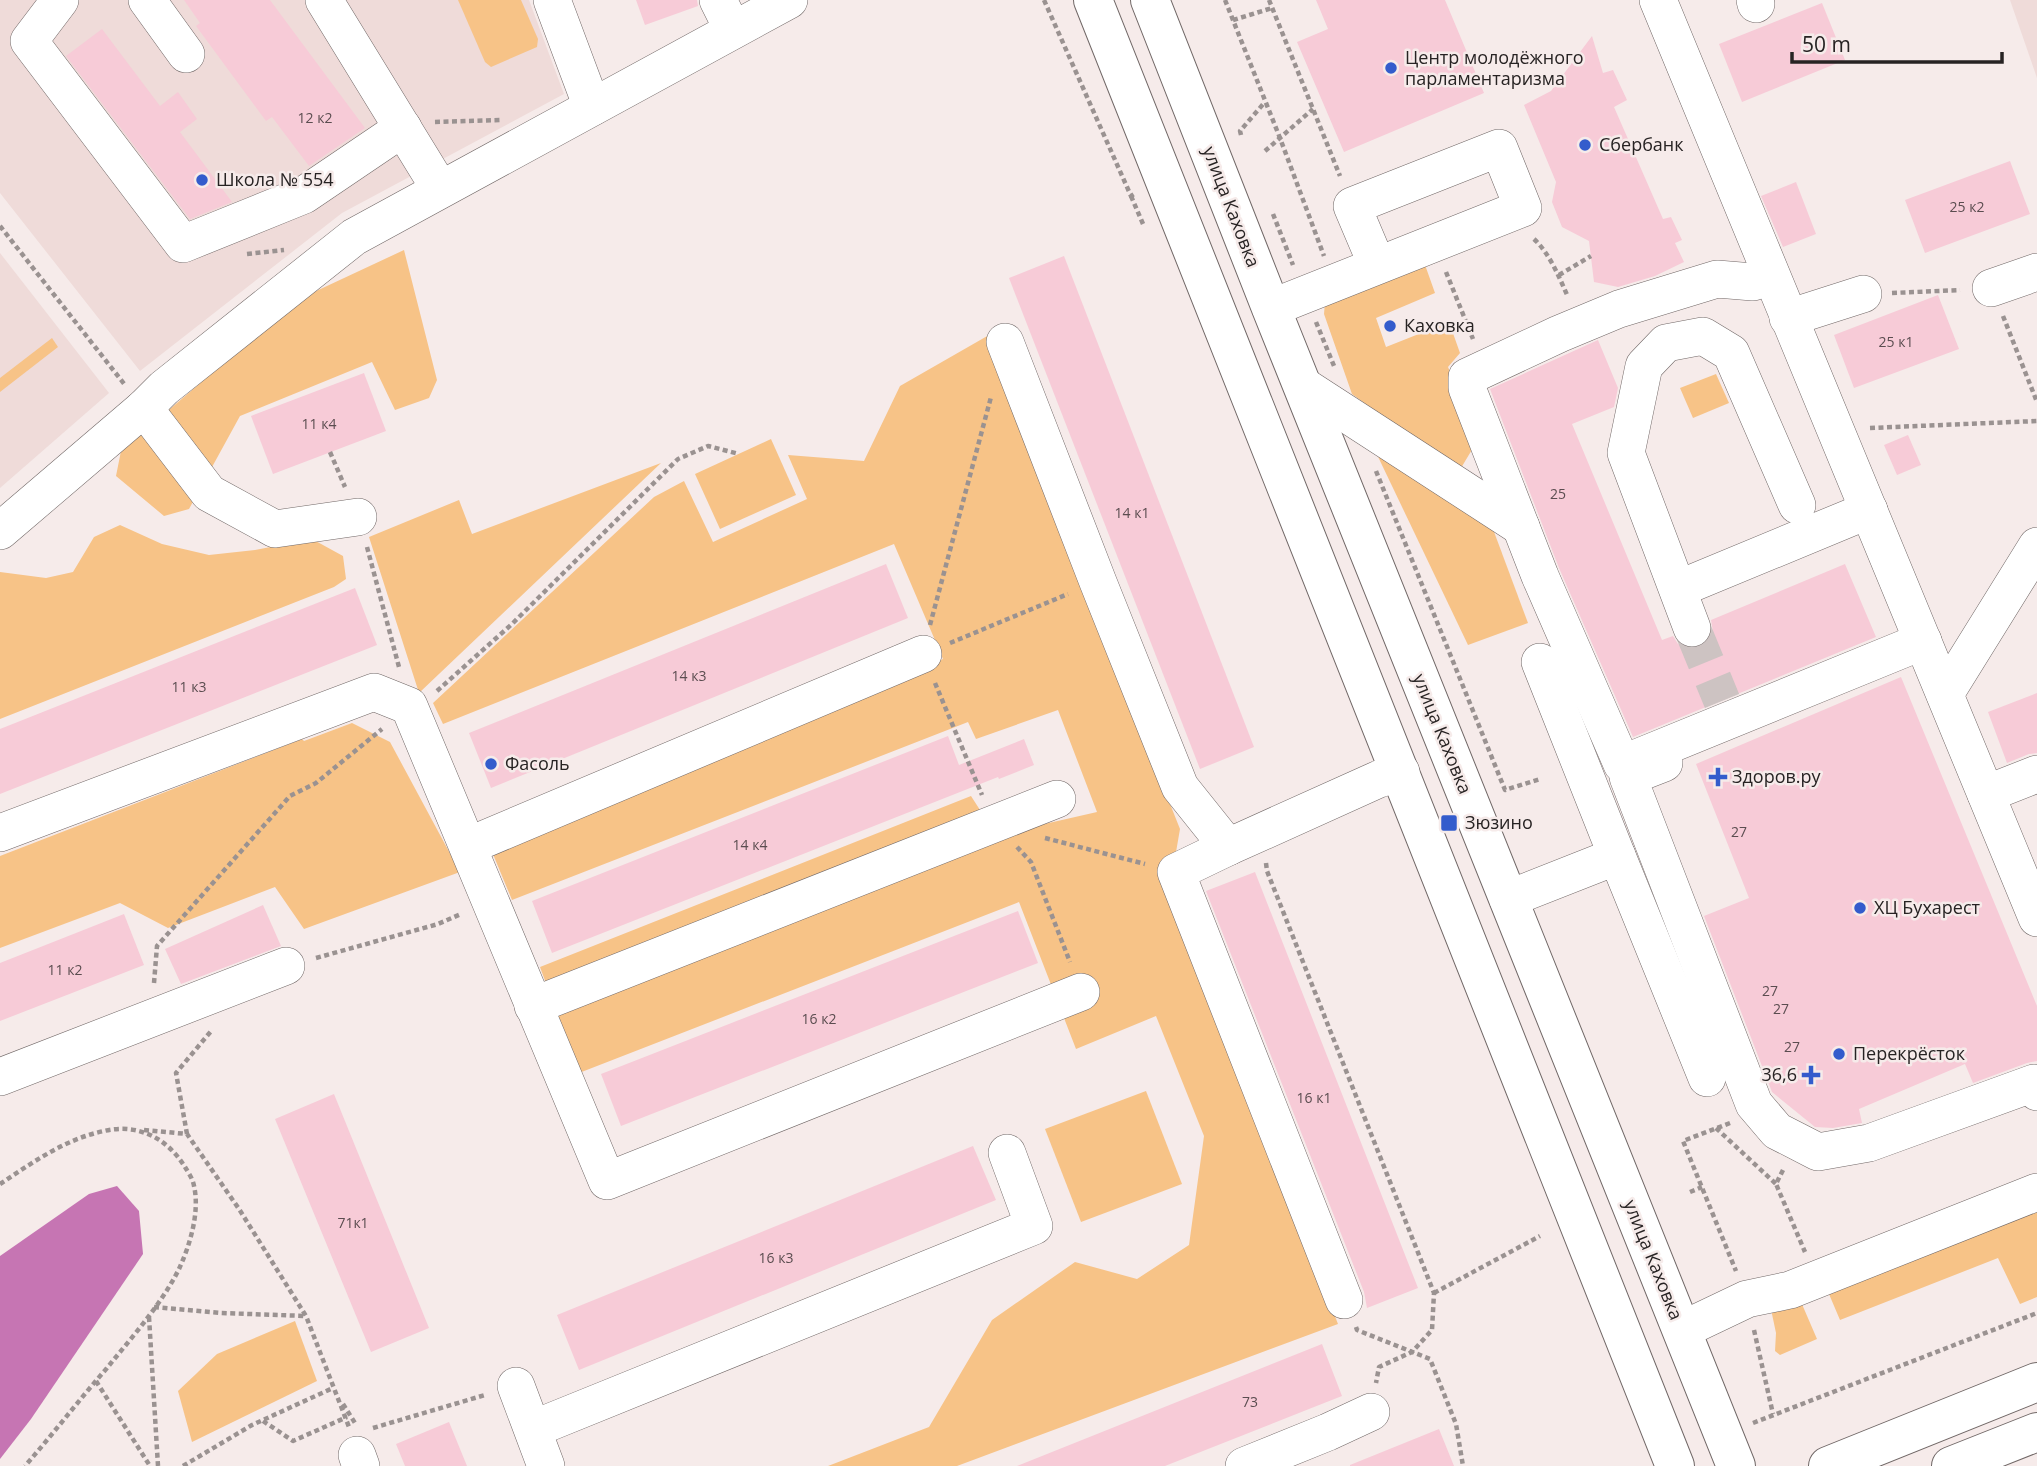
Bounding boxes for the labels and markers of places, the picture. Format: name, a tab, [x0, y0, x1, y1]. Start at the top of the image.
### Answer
place label: Центр молодёжного парламентаризма	[1405, 45, 1584, 90]
marker: Центр молодёжного парламентаризма	[1383, 60, 1399, 76]
place label: Сбербанк	[1599, 132, 1684, 156]
marker: Сбербанк	[1577, 137, 1593, 153]
place label: Школа № 554	[216, 167, 334, 191]
marker: Школа № 554	[194, 172, 210, 188]
place label: Каховка	[1404, 313, 1475, 337]
marker: Каховка	[1382, 318, 1398, 334]
place label: Фасоль	[505, 751, 570, 775]
marker: Фасоль	[483, 756, 499, 772]
place label: Здоров.ру	[1732, 764, 1822, 788]
marker: Здоров.ру	[1710, 769, 1726, 785]
place label: Зюзино	[1465, 810, 1533, 834]
marker: Зюзино	[1439, 813, 1459, 833]
place label: ХЦ Бухарест	[1874, 895, 1981, 919]
marker: ХЦ Бухарест	[1852, 900, 1868, 916]
place label: Перекрёсток	[1853, 1041, 1966, 1065]
marker: Перекрёсток	[1831, 1046, 1847, 1062]
place label: 36,6	[1761, 1062, 1797, 1086]
marker: 36,6	[1803, 1067, 1819, 1083]

